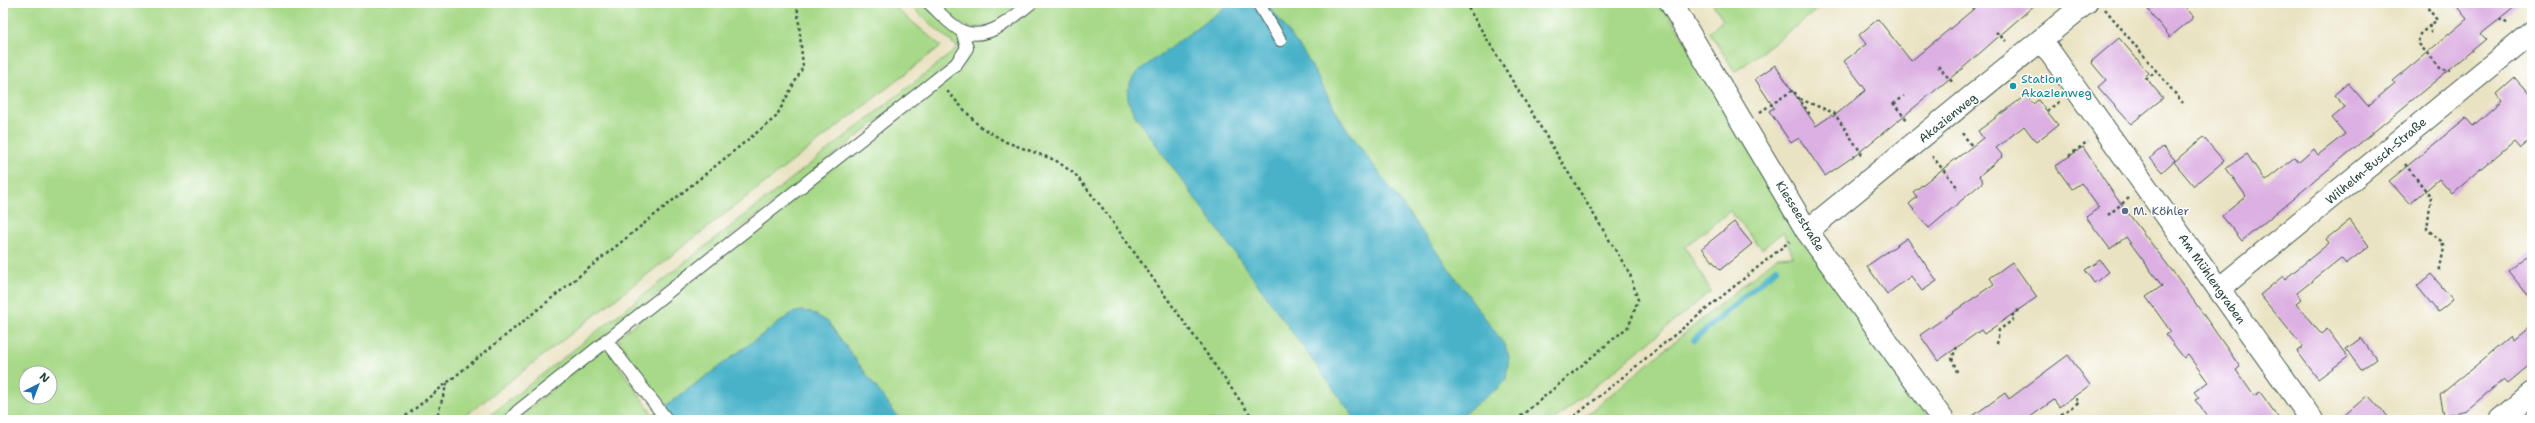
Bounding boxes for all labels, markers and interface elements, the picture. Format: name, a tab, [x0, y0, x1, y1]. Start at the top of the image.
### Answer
place label: Station Akazienweg	[2021, 71, 2092, 101]
marker: Station Akazienweg	[2008, 81, 2018, 91]
street label: Akazienweg	[1915, 89, 1981, 147]
street label: Wilhelm-Busch-Straße	[2322, 114, 2430, 208]
street label: Kiesseestraße	[1772, 178, 1828, 254]
place label: M. Köhler	[2133, 203, 2190, 219]
marker: M. Köhler	[2120, 206, 2130, 216]
street label: Am Mühlengraben	[2175, 231, 2249, 327]
north arrow	[18, 365, 58, 405]
text: N	[36, 369, 53, 387]

